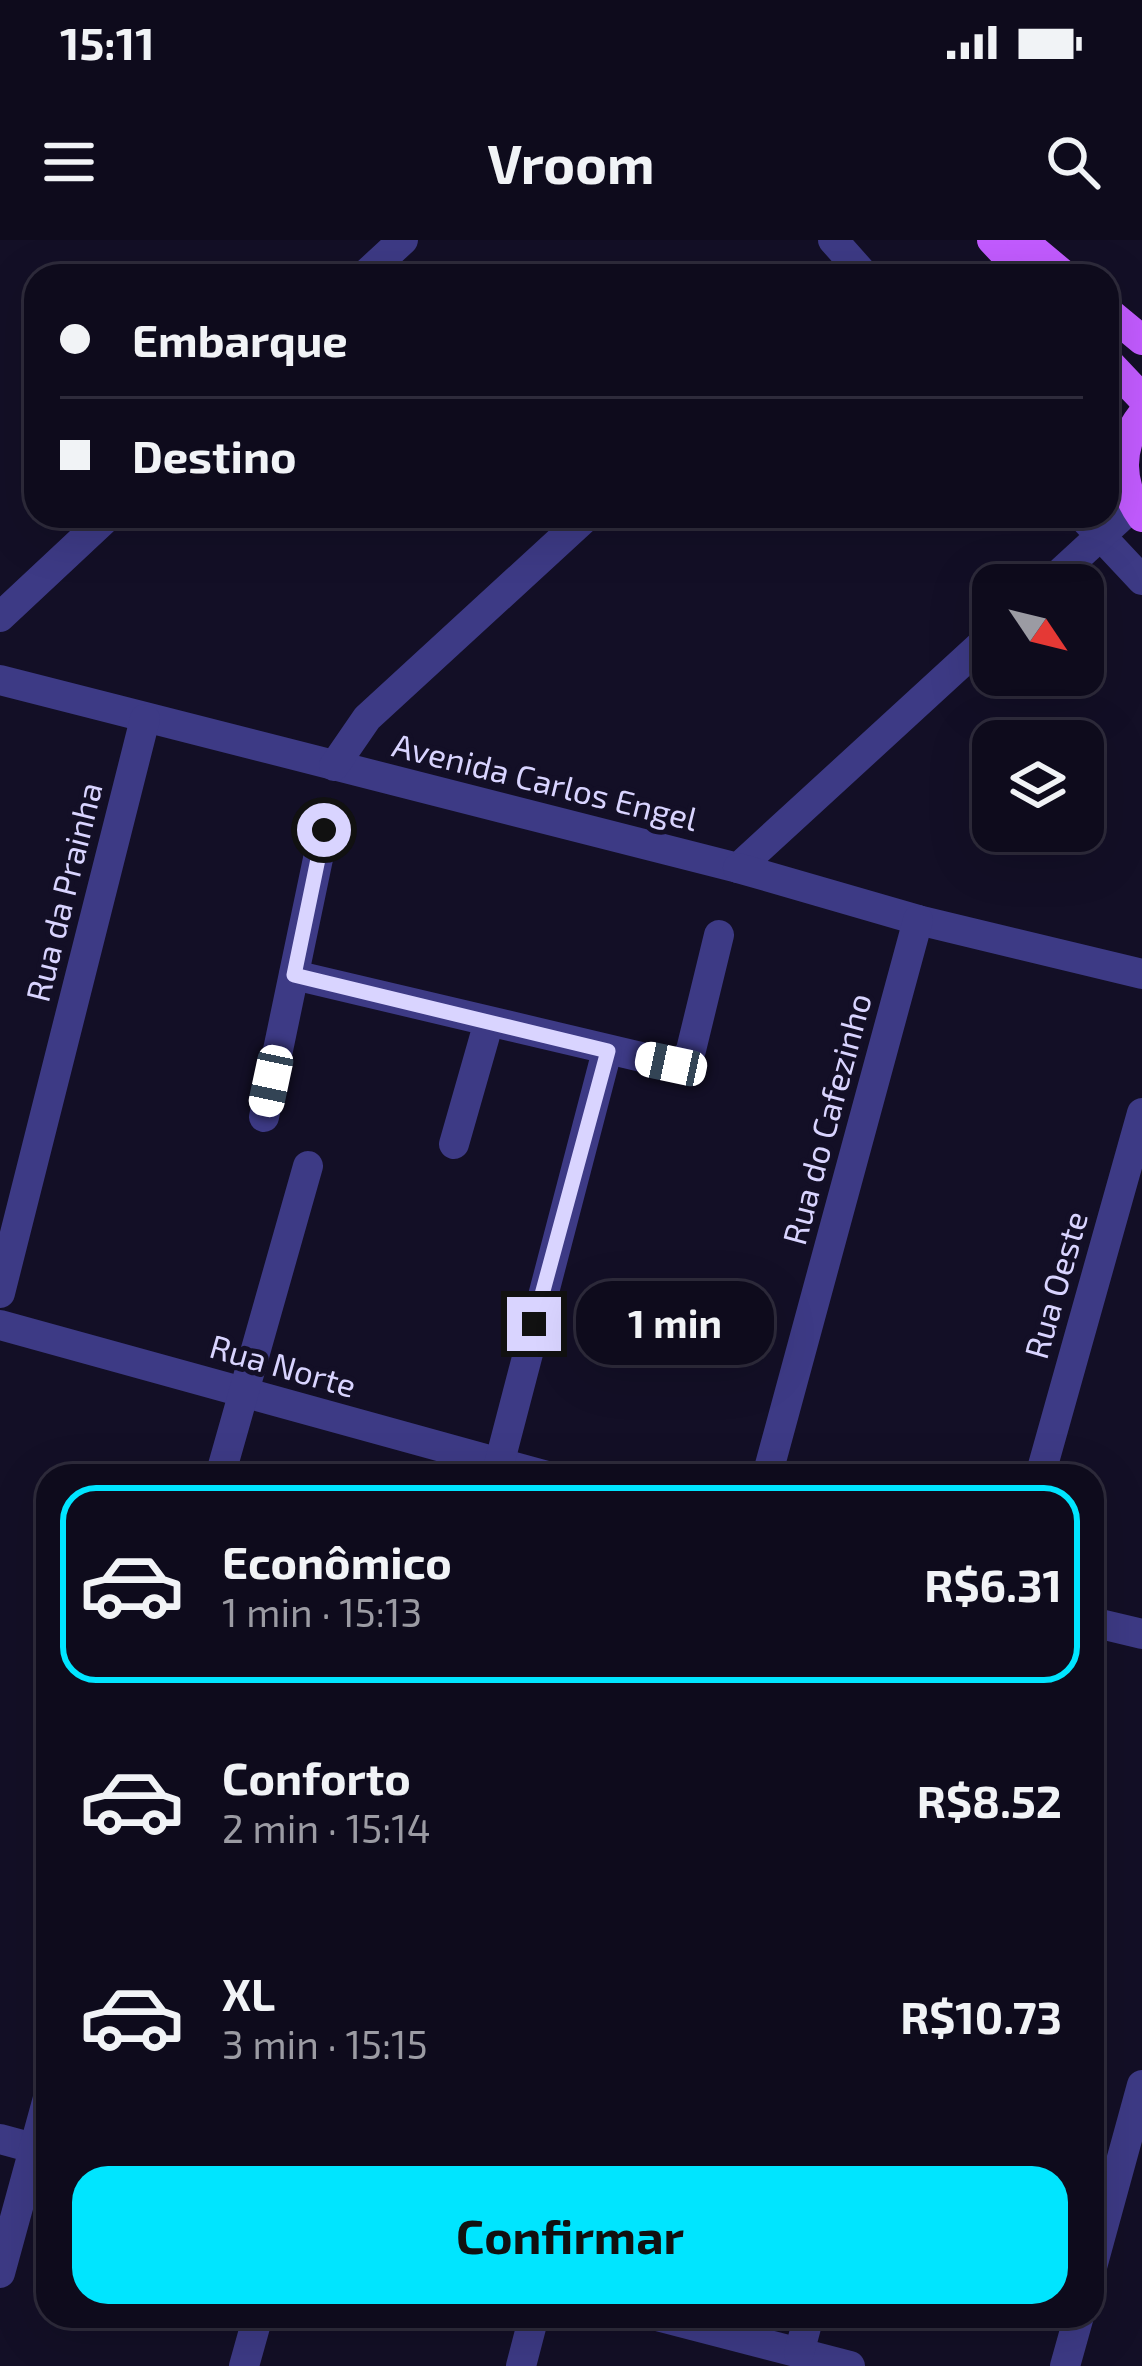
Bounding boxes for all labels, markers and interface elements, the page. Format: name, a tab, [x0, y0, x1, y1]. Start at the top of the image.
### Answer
text: 15:11	[60, 15, 155, 69]
icon: menu	[36, 129, 102, 195]
icon: search	[1040, 129, 1106, 195]
text: Vroom	[487, 130, 655, 195]
text: Embarque	[132, 312, 348, 366]
text: Destino	[132, 428, 296, 482]
north arrow	[972, 564, 1104, 696]
map controls	[972, 564, 1104, 852]
button: layers	[972, 720, 1104, 852]
street label: Avenida Carlos Engel	[389, 724, 702, 838]
street label: Rua da Prainha	[16, 778, 110, 1006]
route start	[297, 803, 351, 857]
street label: Rua do Cafezinho	[773, 989, 879, 1249]
car	[632, 1039, 710, 1089]
car	[246, 1042, 296, 1120]
street label: Rua Oeste	[1015, 1206, 1095, 1363]
callout: 1 min	[576, 1282, 774, 1366]
route end	[507, 1297, 561, 1351]
text: 1 min	[628, 1299, 722, 1346]
street label: Rua Norte	[206, 1325, 361, 1405]
icon: car	[78, 1530, 186, 1638]
text: Econômico	[222, 1534, 452, 1588]
text: R$6.31	[924, 1557, 1062, 1611]
text: 1 min · 15:13	[222, 1588, 422, 1635]
icon: car	[78, 1746, 186, 1854]
text: Conforto	[222, 1750, 411, 1804]
text: R$8.52	[917, 1773, 1062, 1827]
text: 2 min · 15:14	[222, 1804, 431, 1851]
icon: car	[78, 1962, 186, 2070]
text: XL	[222, 1966, 275, 2020]
text: R$10.73	[900, 1989, 1062, 2043]
text: 3 min · 15:15	[222, 2020, 428, 2067]
button: Confirmar	[72, 2166, 1068, 2304]

